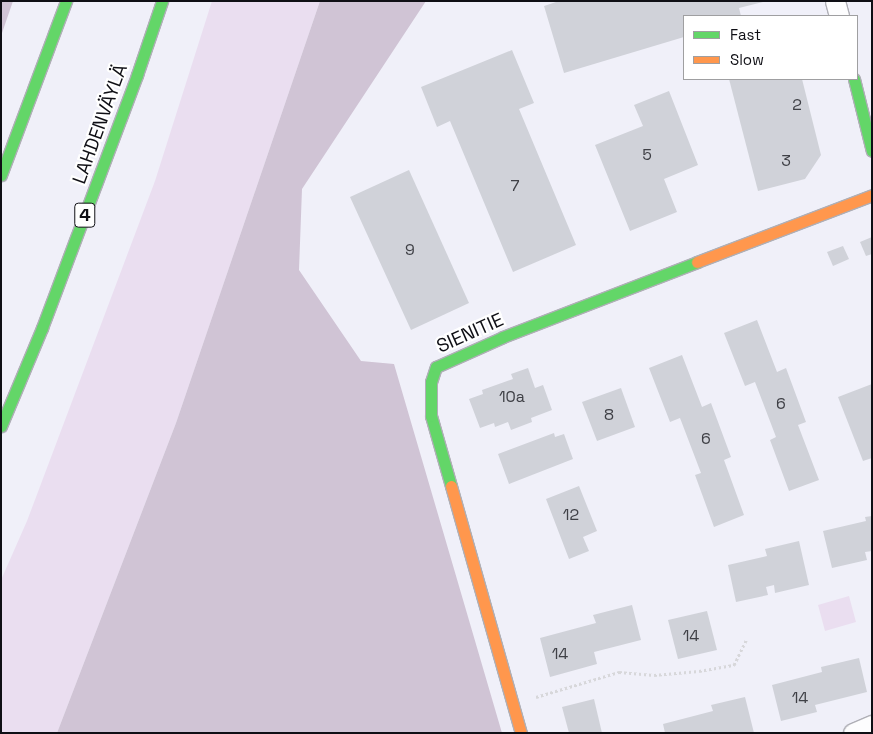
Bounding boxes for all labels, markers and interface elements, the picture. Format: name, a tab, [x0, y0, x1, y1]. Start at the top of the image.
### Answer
legend	[683, 15, 858, 80]
text: Fast	[730, 25, 761, 44]
text: Slow	[730, 50, 764, 69]
street label: LAHDENVÄYLÄ	[68, 61, 132, 187]
house number: 2	[792, 95, 802, 115]
house number: 5	[642, 145, 652, 165]
house number: 3	[781, 151, 791, 171]
house number: 7	[510, 176, 520, 196]
road number: 4	[74, 200, 96, 230]
house number: 9	[405, 240, 415, 260]
street label: SIENITIE	[433, 308, 507, 358]
house number: 10a	[499, 387, 525, 407]
house number: 6	[776, 394, 786, 414]
house number: 8	[604, 405, 614, 425]
house number: 6	[701, 429, 711, 449]
house number: 12	[563, 505, 579, 525]
house number: 14	[683, 626, 699, 646]
house number: 14	[552, 644, 568, 664]
house number: 14	[792, 688, 808, 708]

